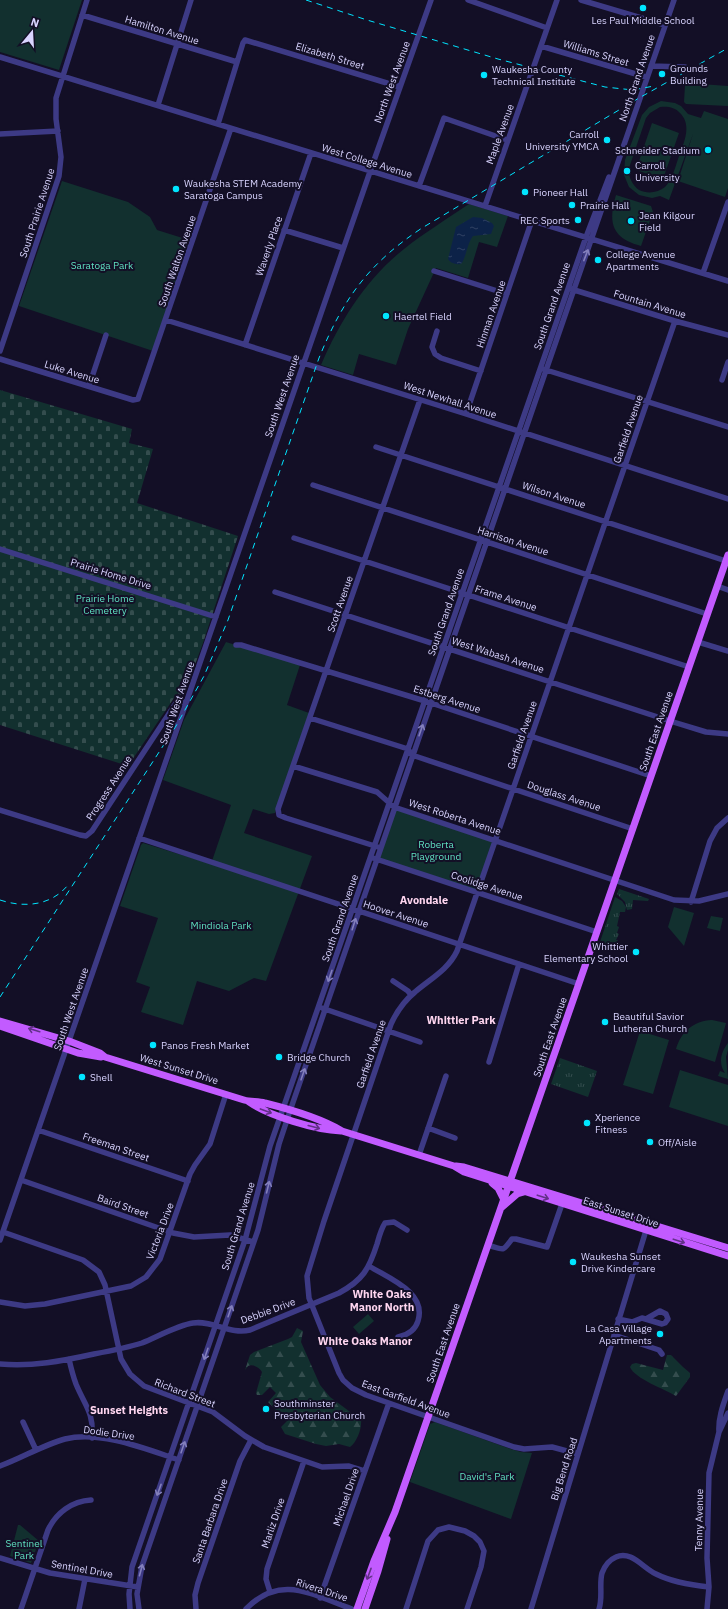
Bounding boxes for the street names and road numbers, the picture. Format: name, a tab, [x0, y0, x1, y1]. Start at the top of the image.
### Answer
street label: Hamilton Avenue	[123, 13, 201, 48]
street label: North Grand Avenue	[616, 32, 658, 123]
street label: Williams Street	[562, 37, 631, 69]
street label: Elizabeth Street	[294, 39, 366, 73]
street label: North West Avenue	[371, 39, 413, 125]
street label: Maple Avenue	[483, 102, 517, 166]
street label: West College Avenue	[320, 141, 414, 181]
street label: South Prairie Avenue	[16, 166, 58, 259]
street label: South Walton Avenue	[155, 213, 199, 308]
street label: Waverly Place	[253, 214, 286, 278]
street label: South Grand Avenue	[531, 260, 573, 352]
street label: Hinman Avenue	[473, 278, 509, 350]
street label: Fountain Avenue	[612, 287, 688, 321]
street label: South West Avenue	[262, 352, 302, 439]
street label: Luke Avenue	[43, 357, 102, 387]
street label: West Newhall Avenue	[402, 379, 499, 421]
street label: Garfield Avenue	[610, 393, 646, 465]
street label: Wilson Avenue	[521, 479, 588, 512]
street label: Harrison Avenue	[476, 523, 551, 559]
street label: Prairie Home Drive	[69, 556, 154, 593]
street label: South Grand Avenue	[425, 566, 467, 658]
street label: Scott Avenue	[324, 573, 356, 634]
street label: Frame Avenue	[473, 582, 539, 614]
street label: West Wabash Avenue	[450, 634, 546, 676]
street label: South West Avenue	[157, 659, 197, 746]
street label: Estberg Avenue	[412, 682, 483, 716]
street label: South East Avenue	[636, 689, 676, 773]
street label: Garfield Avenue	[504, 699, 540, 771]
street label: Progress Avenue	[83, 753, 135, 823]
street label: Douglass Avenue	[525, 778, 603, 814]
street label: West Roberta Avenue	[407, 796, 503, 838]
street label: Coolidge Avenue	[449, 868, 525, 904]
street label: South Grand Avenue	[319, 872, 361, 964]
street label: Hoover Avenue	[362, 897, 431, 931]
street label: South West Avenue	[51, 965, 91, 1052]
street label: South East Avenue	[530, 995, 570, 1079]
street label: Garfield Avenue	[353, 1018, 389, 1090]
street label: West Sunset Drive	[138, 1051, 220, 1087]
street label: Freeman Street	[81, 1130, 151, 1165]
street label: South Grand Avenue	[218, 1180, 258, 1272]
street label: Baird Street	[96, 1191, 151, 1221]
street label: East Sunset Drive	[582, 1194, 661, 1230]
street label: Victoria Drive	[143, 1200, 177, 1261]
street label: Debbie Drive	[239, 1295, 298, 1327]
street label: South East Avenue	[423, 1301, 463, 1385]
street label: Richard Street	[153, 1375, 218, 1411]
street label: East Garfield Avenue	[360, 1377, 453, 1421]
street label: Dodie Drive	[83, 1423, 136, 1443]
street label: Big Bend Road	[548, 1436, 580, 1502]
street label: Michael Drive	[330, 1466, 362, 1528]
street label: Santa Barbara Drive	[189, 1476, 231, 1565]
street label: Tenny Avenue	[692, 1488, 706, 1551]
street label: Marliz Drive	[258, 1496, 288, 1550]
street label: Sentinel Drive	[50, 1557, 114, 1581]
street label: Rivera Drive	[294, 1576, 350, 1605]

